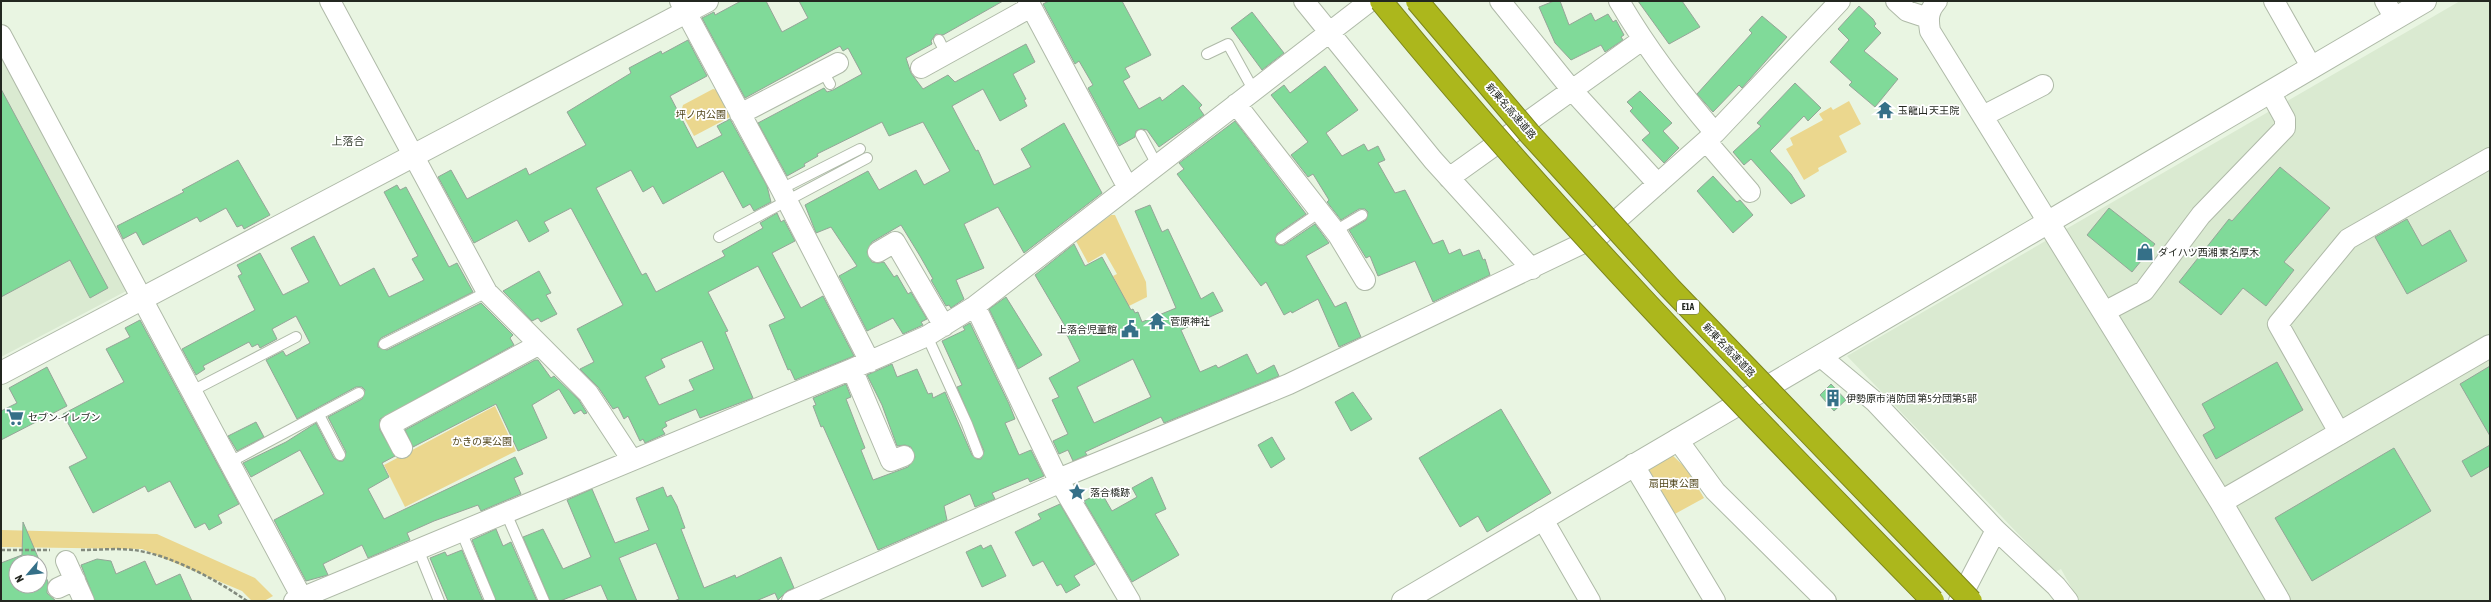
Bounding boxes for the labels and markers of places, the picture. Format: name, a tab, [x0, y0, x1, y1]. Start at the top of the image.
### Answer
temple icon: 玉龍山 天王院	[1875, 100, 1895, 120]
place label: 玉龍山 天王院	[1898, 105, 1959, 116]
shop icon: ダイハツ西湘 東名厚木	[2135, 242, 2155, 262]
place label: ダイハツ西湘 東名厚木	[2158, 247, 2259, 258]
temple icon: 菅原神社	[1147, 311, 1167, 331]
place label: 菅原神社	[1170, 316, 1210, 327]
public building icon: 上落合児童館	[1120, 319, 1140, 339]
place label: 上落合児童館	[1057, 324, 1117, 335]
building icon: 伊勢原市消防団 第5分団第5部	[1823, 388, 1843, 408]
place label: 伊勢原市消防団 第5分団第5部	[1846, 393, 1977, 404]
supermarket icon: セブン-イレブン	[5, 407, 25, 427]
place label: セブン-イレブン	[28, 412, 101, 423]
place icon: 落合橋跡	[1067, 482, 1087, 502]
place label: 落合橋跡	[1090, 487, 1130, 498]

